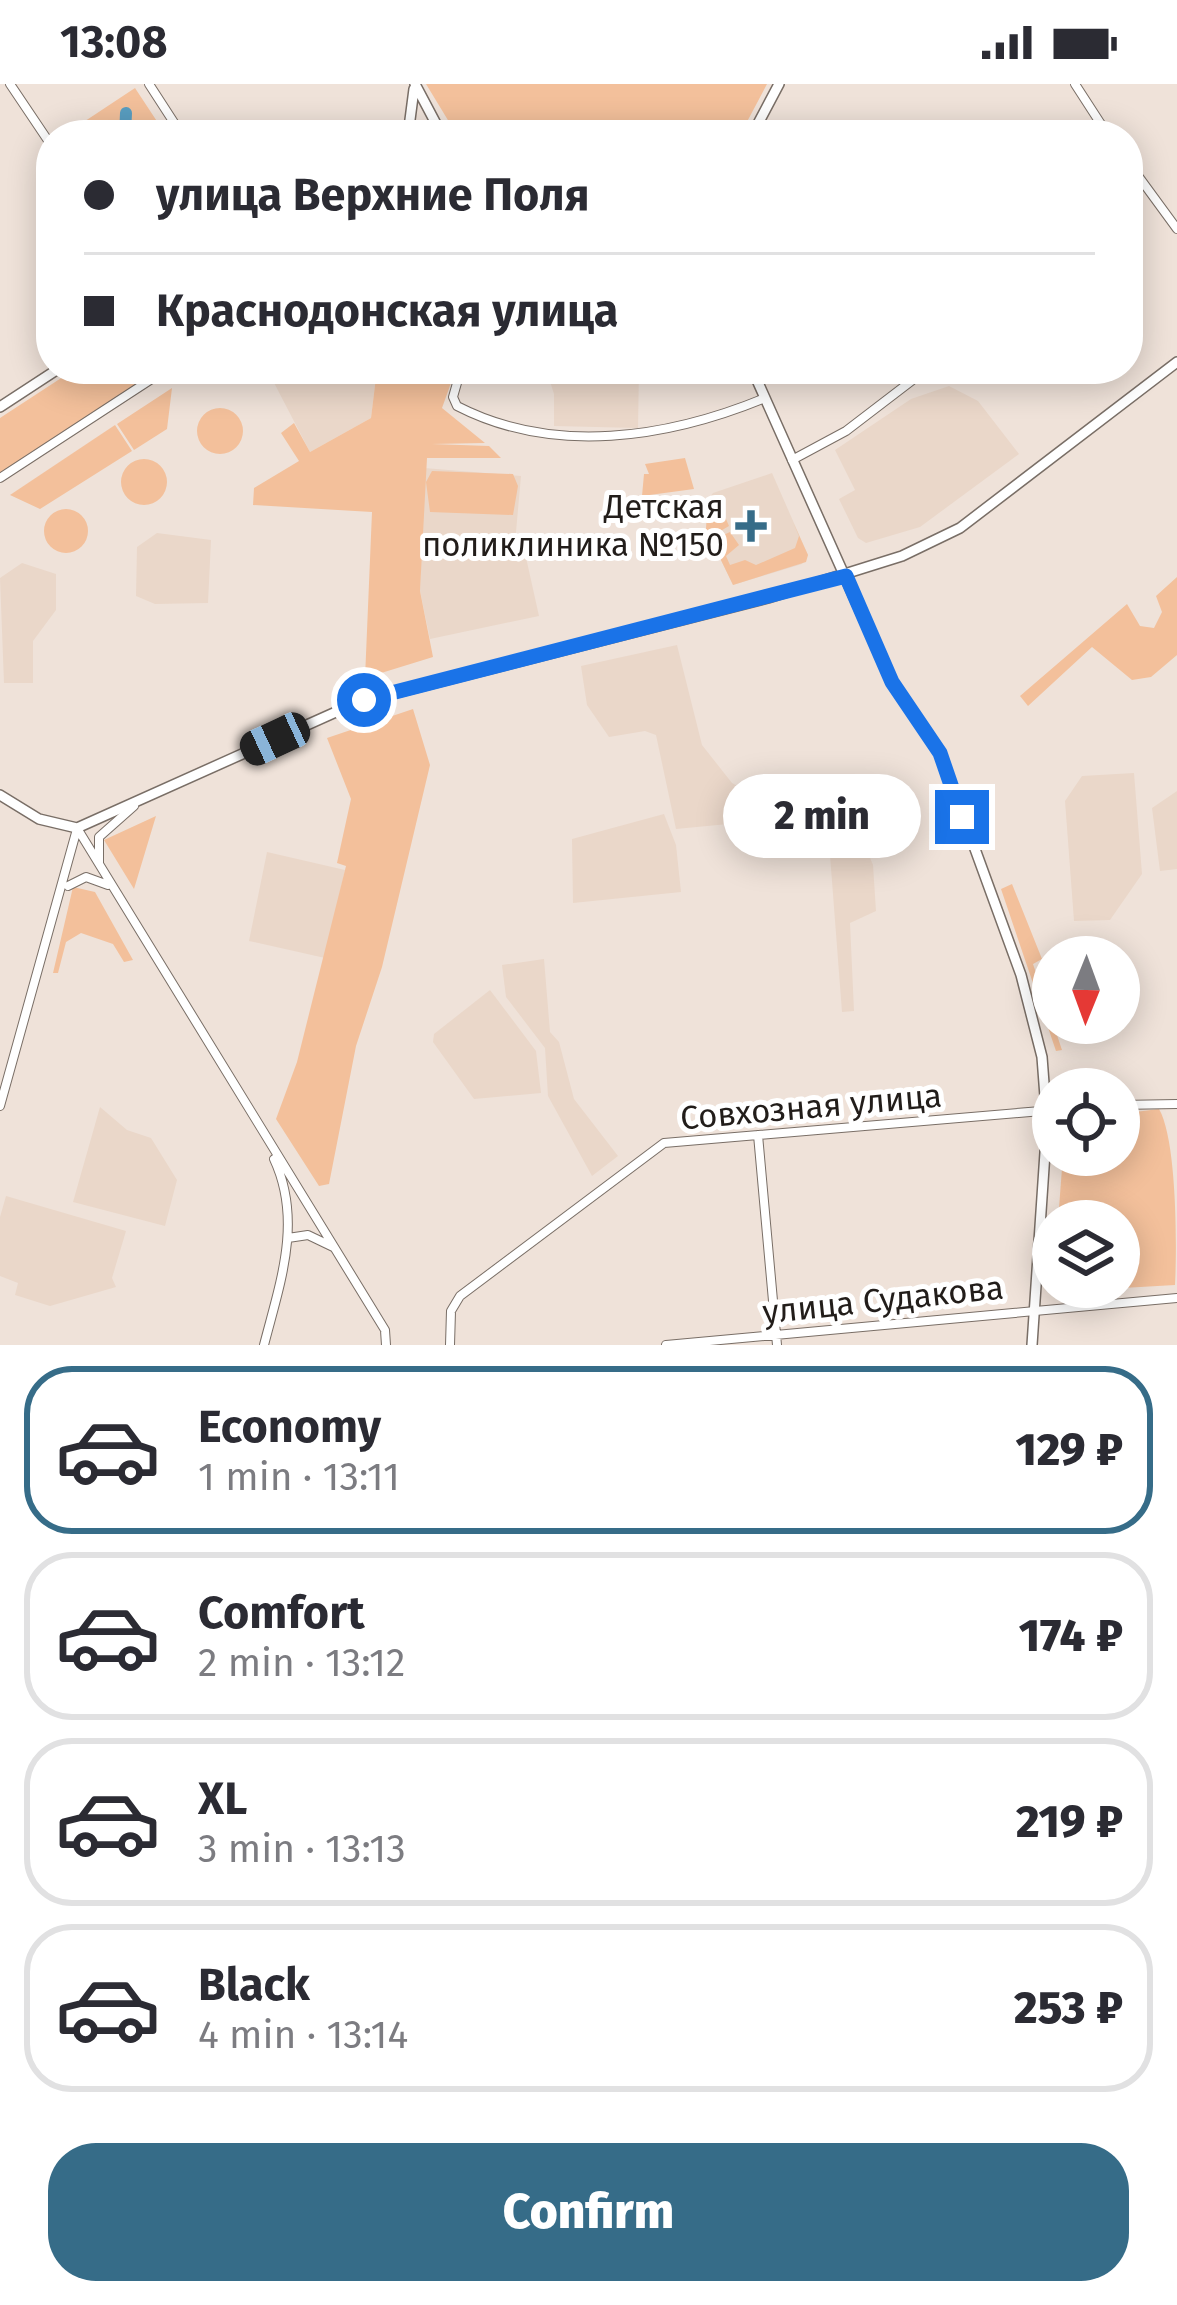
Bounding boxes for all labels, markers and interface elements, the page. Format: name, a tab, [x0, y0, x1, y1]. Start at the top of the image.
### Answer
text: 13:08	[60, 15, 168, 69]
text: улица Верхние Поля	[156, 168, 590, 222]
text: Краснодонская улица	[156, 284, 618, 338]
place label: Детская поликлиника №150	[422, 487, 724, 565]
marker: Детская поликлиника №150	[735, 510, 767, 542]
route start	[337, 673, 391, 727]
car	[235, 707, 315, 771]
callout: 2 min	[722, 775, 920, 859]
route end	[935, 790, 989, 844]
text: 2 min	[774, 793, 870, 839]
north arrow	[1032, 936, 1140, 1044]
map controls	[1032, 936, 1140, 1308]
button: locate	[1032, 1068, 1140, 1176]
street label: Совхозная улица	[679, 1076, 943, 1138]
button: layers	[1032, 1200, 1140, 1308]
street label: улица Судакова	[761, 1267, 1005, 1333]
icon: car	[54, 1396, 162, 1504]
text: Economy	[198, 1400, 381, 1454]
text: 129 ₽	[1015, 1423, 1123, 1477]
text: 1 min · 13:11	[198, 1454, 400, 1500]
icon: car	[54, 1582, 162, 1690]
text: Comfort	[198, 1586, 365, 1640]
text: 174 ₽	[1019, 1609, 1123, 1663]
text: 2 min · 13:12	[198, 1640, 405, 1686]
icon: car	[54, 1768, 162, 1876]
text: XL	[198, 1772, 247, 1826]
text: 219 ₽	[1016, 1795, 1123, 1849]
text: 3 min · 13:13	[198, 1826, 406, 1872]
icon: car	[54, 1954, 162, 2062]
text: Black	[198, 1958, 310, 2012]
text: 253 ₽	[1014, 1981, 1123, 2035]
text: 4 min · 13:14	[198, 2012, 408, 2058]
button: Confirm	[48, 2143, 1129, 2281]

